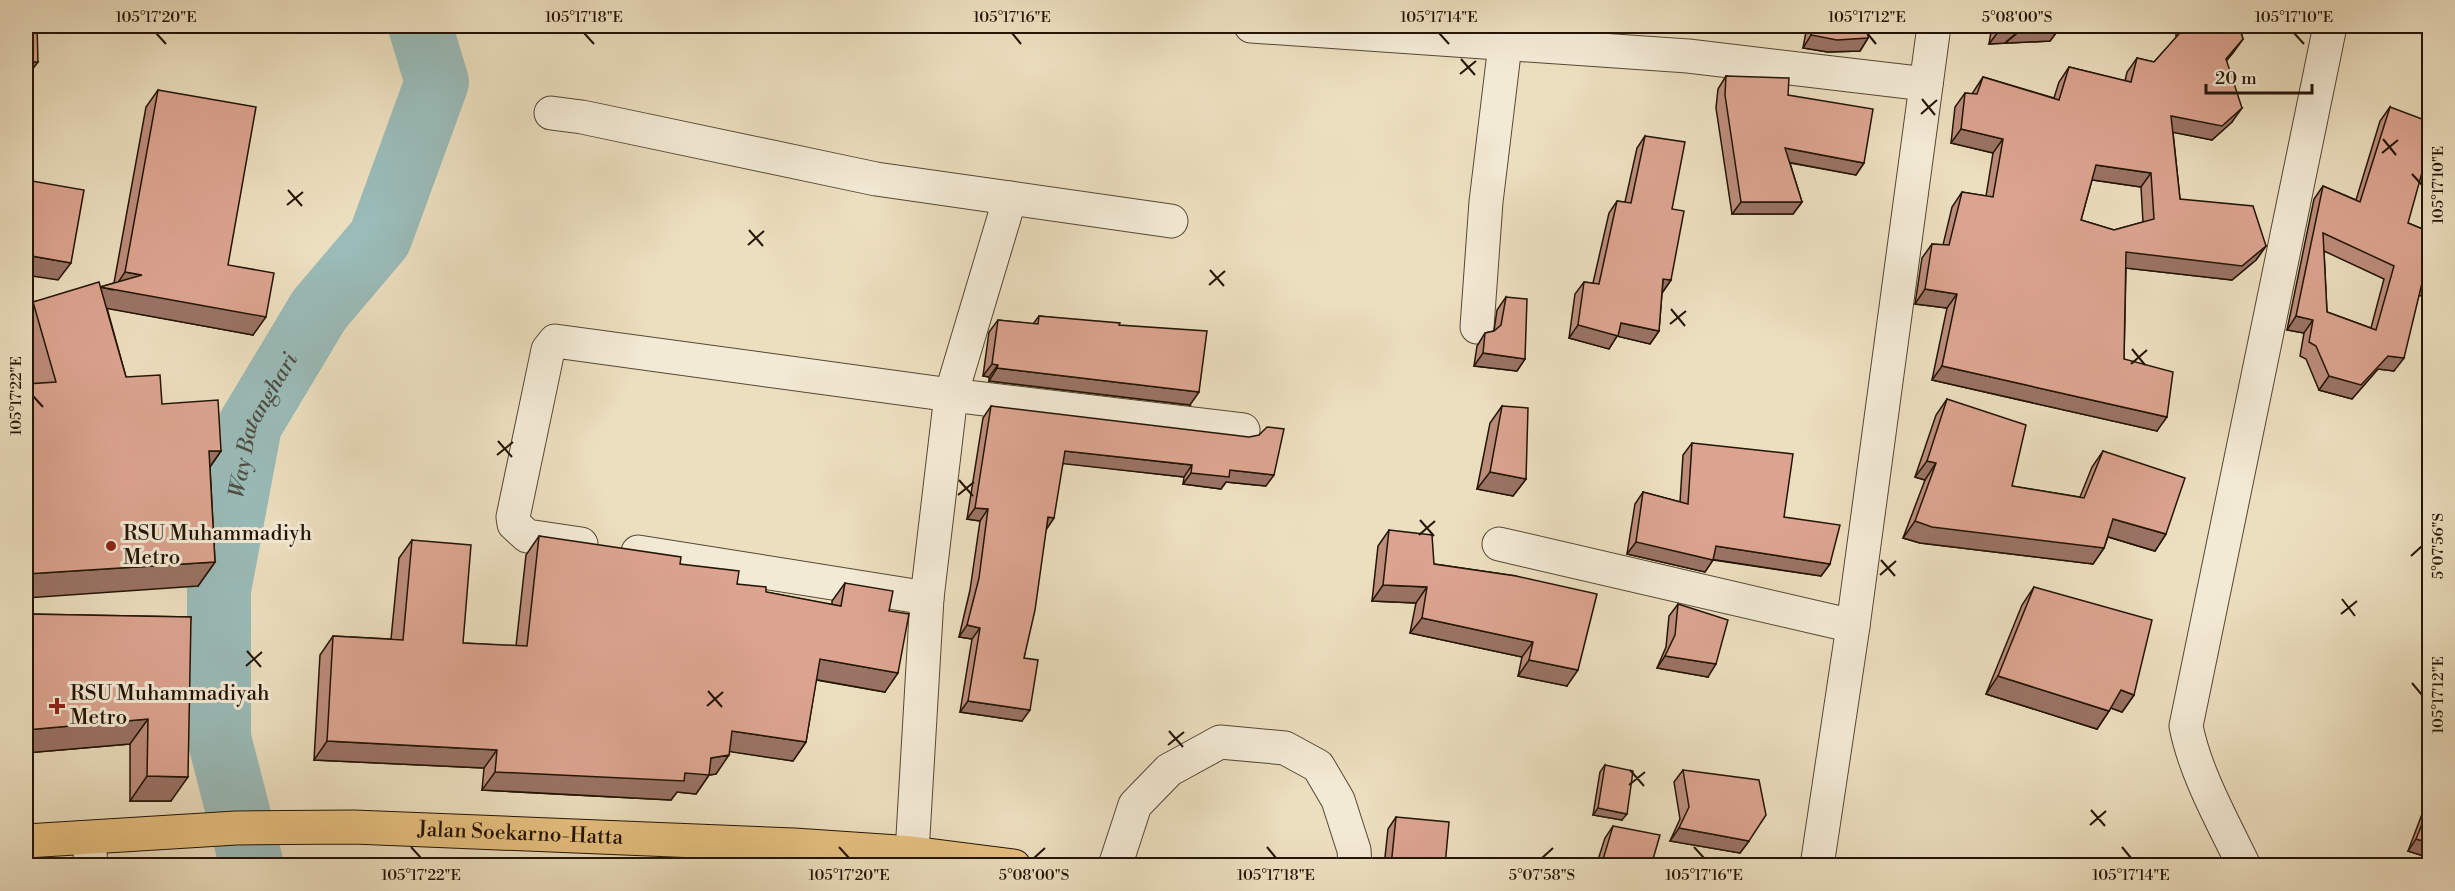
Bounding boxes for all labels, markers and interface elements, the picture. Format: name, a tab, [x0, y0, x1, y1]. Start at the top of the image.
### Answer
text: 105°17'20"E	[115, 8, 197, 27]
text: 105°17'18"E	[545, 8, 623, 27]
text: 105°17'16"E	[973, 8, 1051, 27]
text: 105°17'14"E	[1400, 8, 1478, 27]
text: 105°17'12"E	[1828, 8, 1906, 27]
text: 5°08'00"S	[1982, 8, 2052, 27]
text: 105°17'10"E	[2255, 8, 2333, 27]
scale bar	[2206, 57, 2312, 95]
text: 20 m	[2215, 67, 2257, 90]
text: 105°17'10"E	[2429, 146, 2448, 224]
water label: Way Batanghari	[223, 348, 304, 500]
text: 105°17'22"E	[7, 356, 26, 436]
text: 5°07'56"S	[2429, 513, 2448, 579]
place label: RSU Muhammadiyh Metro	[123, 521, 313, 571]
marker: RSU Muhammadiyh Metro	[104, 539, 118, 553]
text: 105°17'12"E	[2429, 656, 2448, 734]
place label: RSU Muhammadiyah Metro	[70, 681, 270, 731]
marker: RSU Muhammadiyah Metro	[48, 697, 66, 715]
street label: Jalan Soekarno-Hatta	[416, 817, 624, 851]
text: 105°17'22"E	[381, 866, 461, 885]
text: 105°17'20"E	[808, 866, 890, 885]
text: 5°08'00"S	[999, 866, 1069, 885]
text: 105°17'18"E	[1237, 866, 1315, 885]
text: 5°07'58"S	[1509, 866, 1575, 885]
text: 105°17'16"E	[1665, 866, 1743, 885]
text: 105°17'14"E	[2092, 866, 2170, 885]

